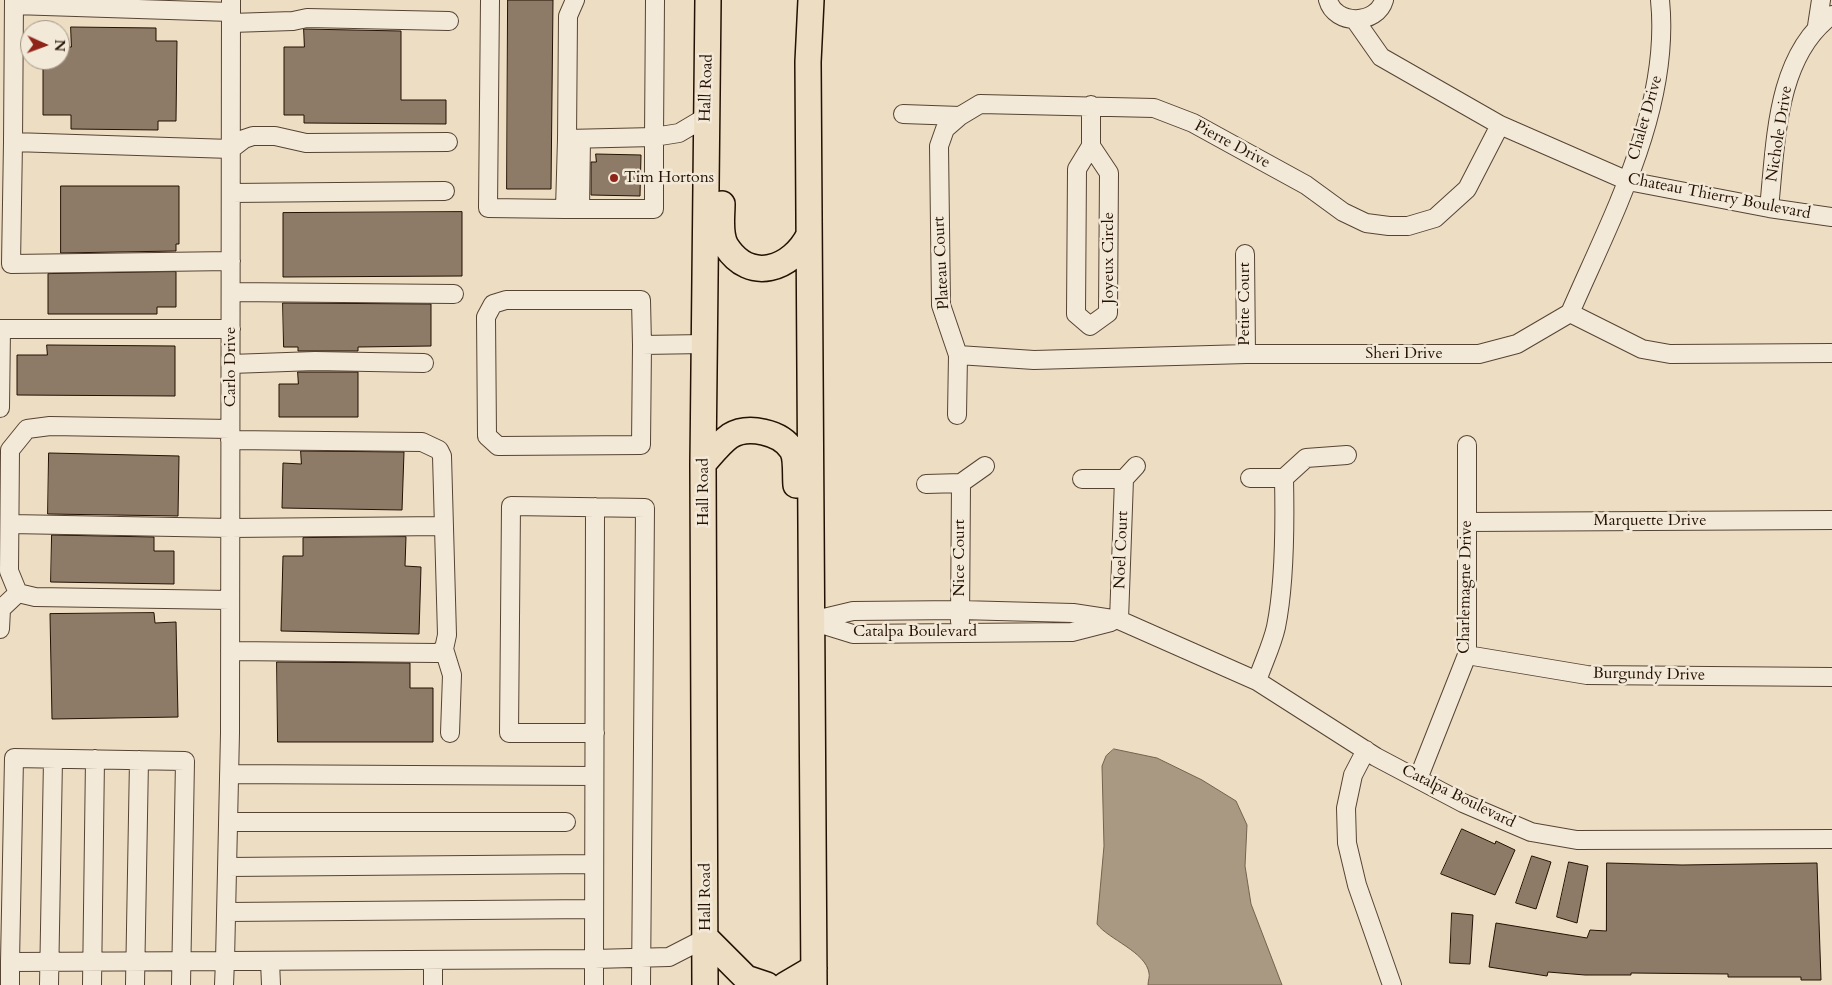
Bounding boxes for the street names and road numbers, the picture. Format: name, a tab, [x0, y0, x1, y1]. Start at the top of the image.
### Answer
street label: Hall Road	[696, 54, 718, 122]
street label: Chalet Drive	[1625, 73, 1667, 163]
street label: Nichole Drive	[1763, 84, 1797, 184]
street label: Pierre Drive	[1191, 117, 1273, 173]
street label: Chateau Thierry Boulevard	[1626, 170, 1812, 224]
street label: Joyeux Circle	[1099, 212, 1119, 304]
street label: Plateau Court	[930, 216, 954, 310]
street label: Petite Court	[1235, 262, 1255, 346]
street label: Carlo Drive	[221, 327, 241, 407]
street label: Sheri Drive	[1365, 344, 1443, 364]
street label: Hall Road	[694, 458, 714, 526]
street label: Noel Court	[1111, 510, 1133, 590]
street label: Marquette Drive	[1594, 511, 1706, 531]
street label: Nice Court	[950, 519, 970, 597]
street label: Charlemagne Drive	[1455, 520, 1477, 654]
street label: Catalpa Boulevard	[853, 622, 977, 642]
street label: Burgundy Drive	[1593, 664, 1705, 686]
street label: Catalpa Boulevard	[1398, 761, 1518, 833]
street label: Hall Road	[696, 863, 716, 931]

